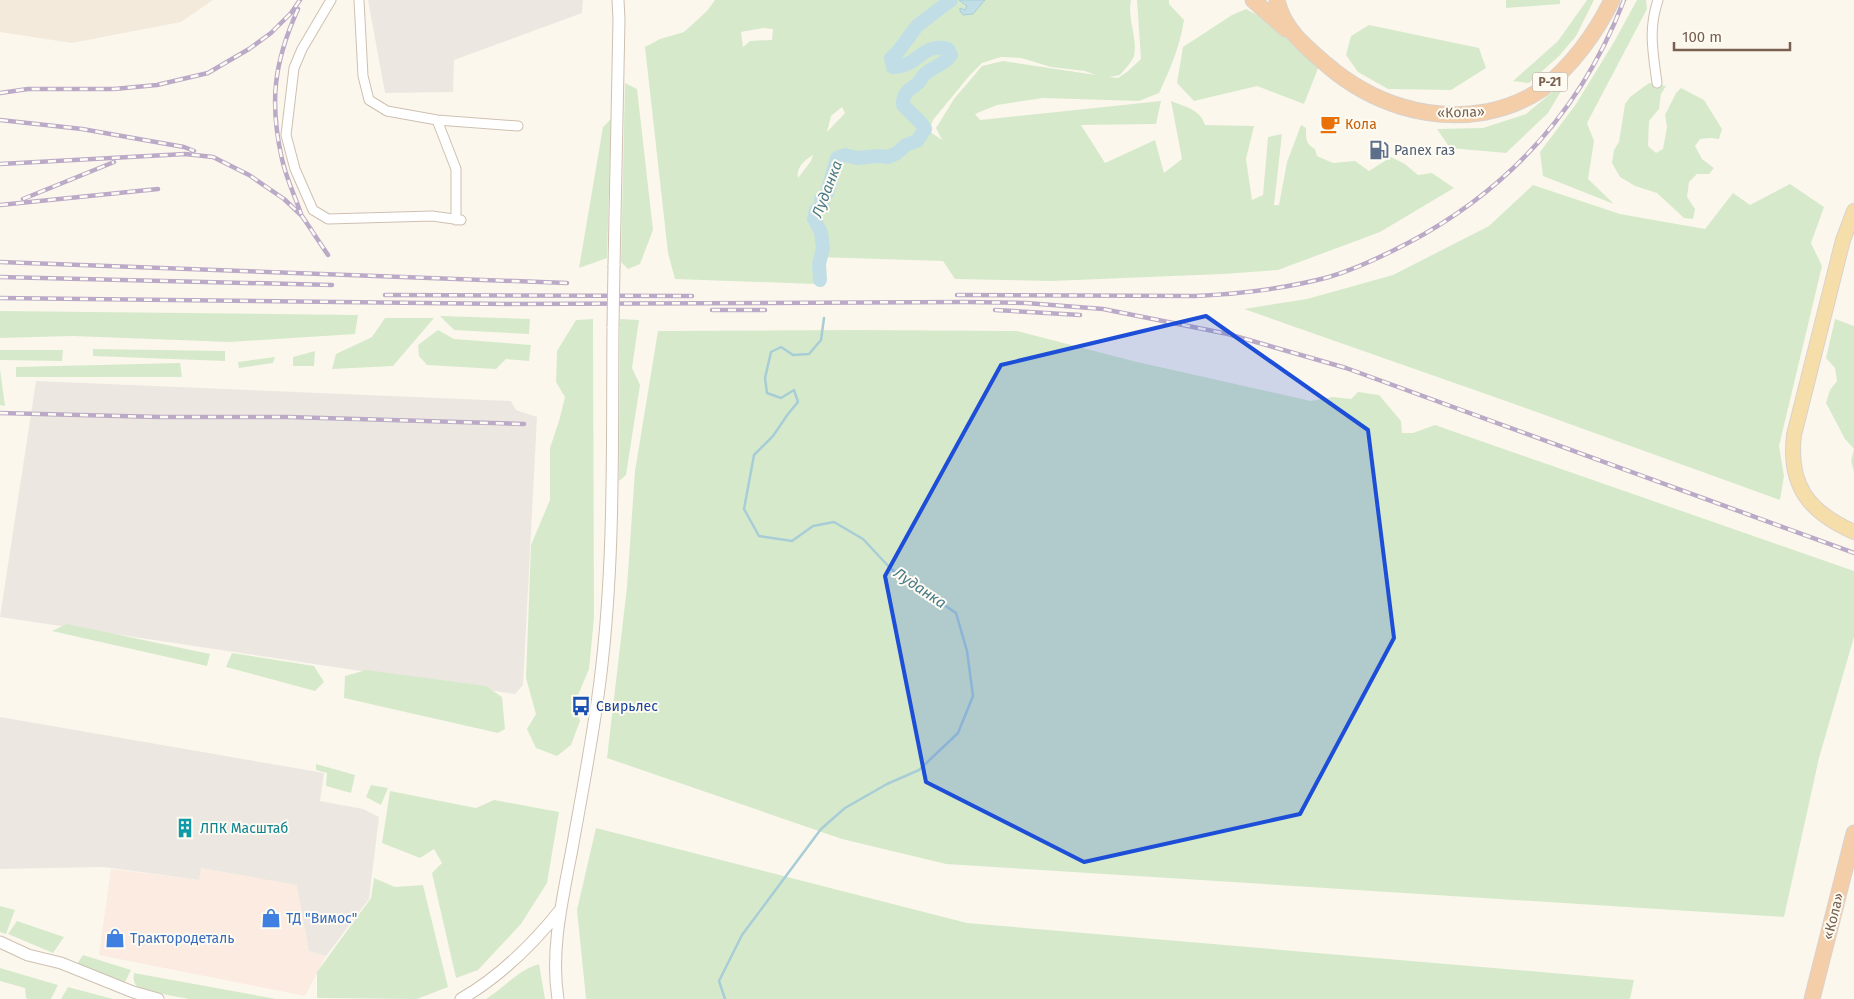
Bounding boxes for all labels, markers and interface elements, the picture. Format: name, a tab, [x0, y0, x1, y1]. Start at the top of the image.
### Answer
scale bar	[1674, 20, 1790, 52]
text: 100 m	[1682, 28, 1722, 46]
road number: Р-21	[1532, 72, 1568, 91]
street label: «Кола»	[1437, 103, 1485, 122]
cafe icon: Кола	[1319, 113, 1341, 135]
place label: Кола	[1345, 116, 1377, 133]
fuel station icon: Panex газ	[1368, 139, 1390, 161]
place label: Panex газ	[1394, 142, 1455, 159]
water label: Луданка	[808, 158, 846, 221]
water label: Луданка	[890, 563, 950, 612]
bus stop icon: Свирьлес	[570, 695, 592, 717]
place label: Свирьлес	[596, 698, 658, 715]
building icon: ЛПК Масштаб	[174, 817, 196, 839]
place label: ЛПК Масштаб	[200, 820, 288, 837]
street label: «Кола»	[1819, 891, 1848, 941]
shop icon: ТД "Вимос"	[260, 907, 282, 929]
place label: ТД "Вимос"	[286, 910, 357, 927]
shop icon: Трактородеталь	[104, 927, 126, 949]
place label: Трактородеталь	[130, 930, 235, 947]

